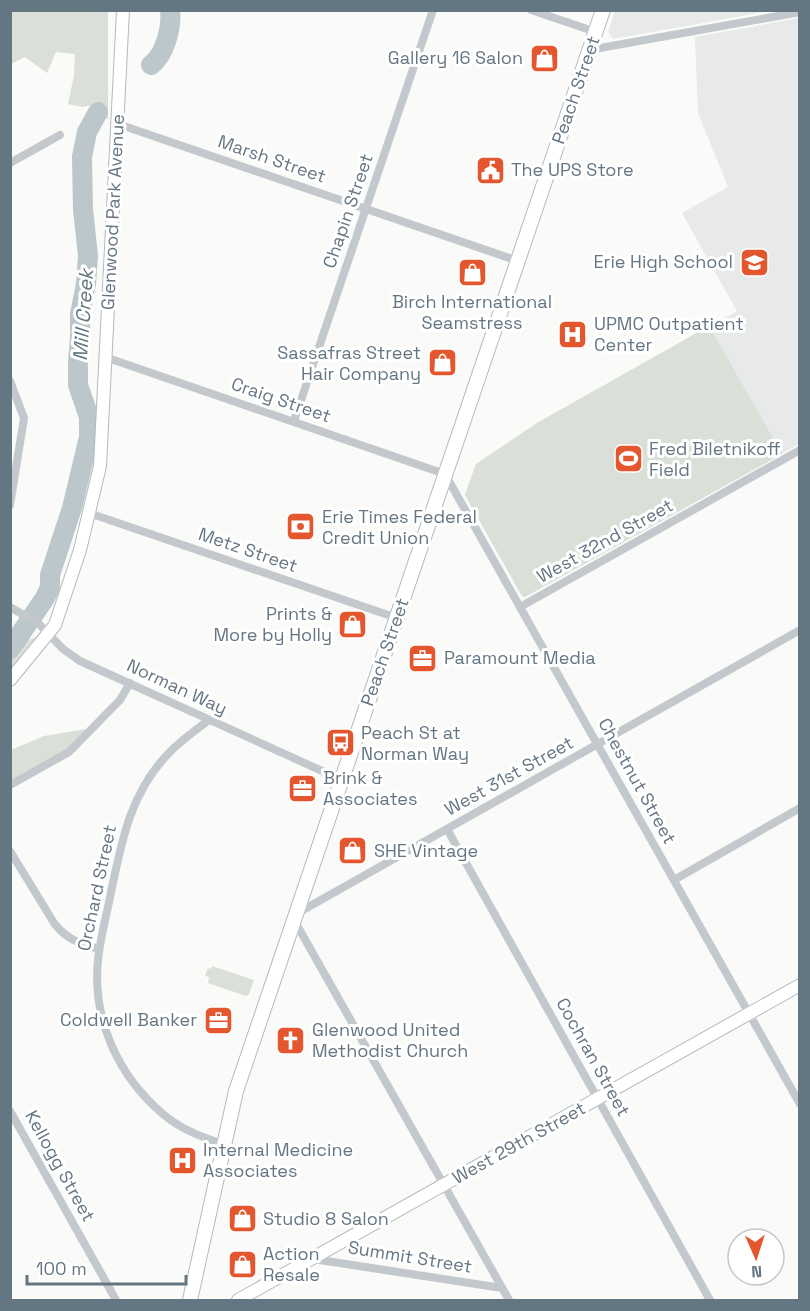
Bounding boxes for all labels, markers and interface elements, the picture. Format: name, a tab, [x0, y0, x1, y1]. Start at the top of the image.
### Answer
street label: Peach Street	[546, 33, 605, 147]
shop icon: Gallery 16 Salon	[528, 42, 560, 74]
place label: Gallery 16 Salon	[388, 46, 523, 69]
street label: Glenwood Park Avenue	[96, 114, 129, 310]
street label: Marsh Street	[215, 129, 329, 188]
street label: Chapin Street	[317, 151, 378, 271]
public building icon: The UPS Store	[474, 154, 506, 186]
place label: The UPS Store	[511, 158, 634, 181]
school or university icon: Erie High School	[738, 246, 770, 278]
place label: Erie High School	[593, 250, 733, 273]
shop icon: Birch International Seamstress	[456, 257, 488, 289]
water label: Mill Creek	[67, 266, 99, 362]
place label: Birch International Seamstress	[392, 290, 552, 334]
place label: UPMC Outpatient Center	[594, 312, 744, 356]
hospital icon: UPMC Outpatient Center	[557, 318, 589, 350]
place label: Sassafras Street Hair Company	[277, 341, 421, 385]
shop icon: Sassafras Street Hair Company	[426, 347, 458, 379]
street label: Craig Street	[228, 372, 334, 427]
place label: Fred Biletnikoff Field	[649, 437, 781, 481]
sports icon: Fred Biletnikoff Field	[612, 443, 644, 475]
street label: West 32nd Street	[533, 494, 677, 588]
place label: Erie Times Federal Credit Union	[322, 505, 477, 549]
bank icon: Erie Times Federal Credit Union	[285, 511, 317, 543]
street label: Metz Street	[196, 522, 301, 577]
street label: Peach Street	[355, 595, 414, 709]
place label: Prints & More by Holly	[214, 602, 332, 646]
shop icon: Prints & More by Holly	[337, 608, 369, 640]
office icon: Paramount Media	[407, 642, 439, 674]
place label: Paramount Media	[444, 646, 596, 669]
street label: Norman Way	[123, 653, 231, 720]
street label: Chestnut Street	[593, 714, 682, 848]
place label: Peach St at Norman Way	[361, 721, 469, 765]
bus stop icon: Peach St at Norman Way	[324, 727, 356, 759]
street label: West 31st Street	[440, 731, 577, 820]
place label: Brink & Associates	[323, 766, 418, 810]
office icon: Brink & Associates	[286, 772, 318, 804]
street label: Orchard Street	[72, 823, 121, 953]
shop icon: SHE Vintage	[337, 835, 369, 867]
place label: SHE Vintage	[374, 839, 478, 862]
street label: Cochran Street	[551, 993, 635, 1120]
office icon: Coldwell Banker	[202, 1004, 234, 1036]
place label: Coldwell Banker	[60, 1008, 197, 1031]
place label: Glenwood United Methodist Church	[312, 1018, 468, 1062]
church icon: Glenwood United Methodist Church	[275, 1024, 307, 1056]
street label: West 29th Street	[448, 1096, 590, 1189]
street label: Kellogg Street	[20, 1106, 101, 1226]
place label: Internal Medicine Associates	[203, 1138, 353, 1182]
hospital icon: Internal Medicine Associates	[166, 1144, 198, 1176]
shop icon: Studio 8 Salon	[226, 1203, 258, 1235]
place label: Studio 8 Salon	[263, 1207, 389, 1230]
north arrow	[726, 1227, 786, 1287]
street label: Summit Street	[346, 1235, 474, 1278]
place label: Action Resale	[263, 1242, 320, 1286]
scale bar	[27, 1248, 186, 1286]
shop icon: Action Resale	[226, 1248, 258, 1280]
text: 100 m	[36, 1257, 87, 1280]
text: N	[751, 1261, 763, 1282]

